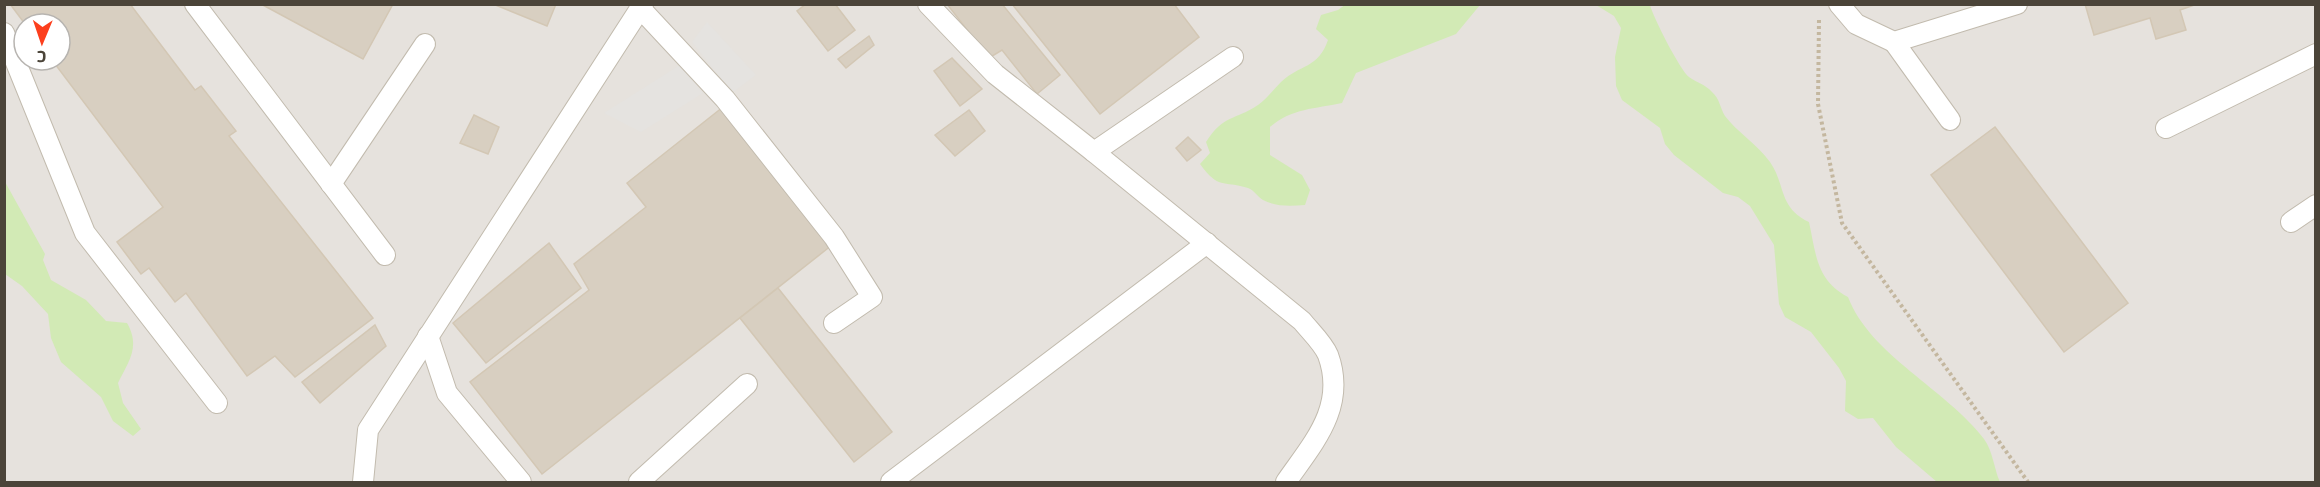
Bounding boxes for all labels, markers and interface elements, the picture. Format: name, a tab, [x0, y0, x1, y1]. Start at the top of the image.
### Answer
north arrow	[12, 12, 72, 72]
text: С	[36, 48, 46, 67]

